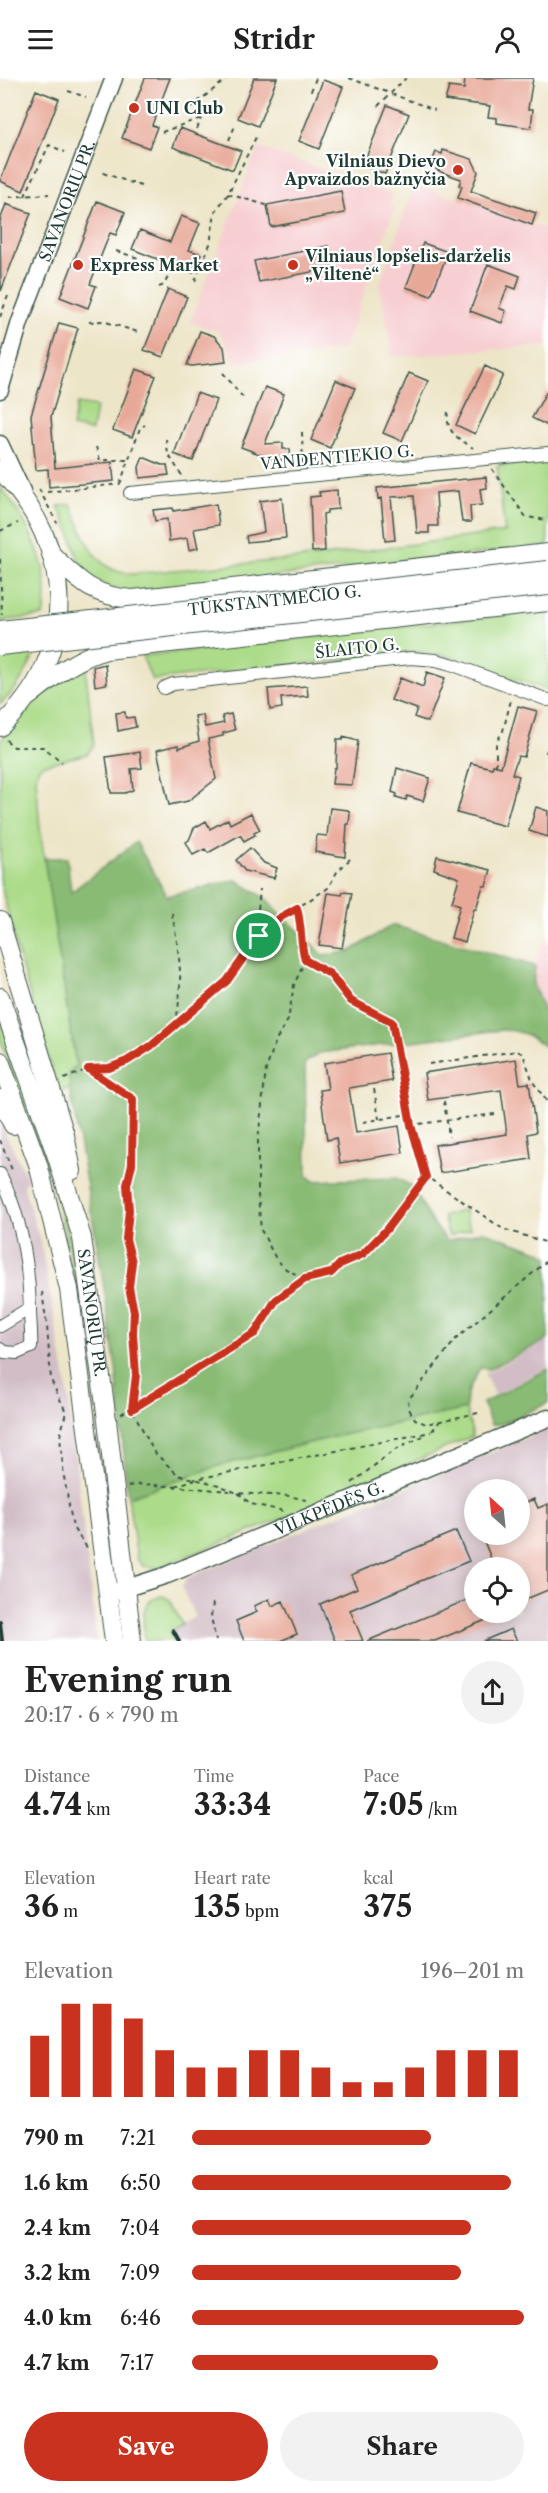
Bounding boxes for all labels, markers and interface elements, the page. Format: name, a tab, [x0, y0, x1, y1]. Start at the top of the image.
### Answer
icon: menu	[24, 23, 57, 56]
text: Stridr	[233, 23, 315, 56]
icon: person	[491, 23, 524, 56]
place label: UNI Club	[146, 98, 223, 118]
marker: UNI Club	[127, 101, 141, 115]
street label: SAVANORIŲ PR.	[34, 137, 99, 264]
place label: Vilniaus Dievo Apvaizdos bažnyčia	[284, 151, 447, 189]
marker: Vilniaus Dievo Apvaizdos bažnyčia	[451, 163, 465, 177]
place label: Vilniaus lopšelis-darželis „Viltenė“	[304, 246, 511, 284]
place label: Express Market	[90, 255, 219, 275]
marker: Express Market	[71, 258, 85, 272]
marker: Vilniaus lopšelis-darželis „Viltenė“	[286, 258, 300, 272]
street label: VANDENTIEKIO G.	[258, 440, 415, 474]
street label: TŪKSTANTMEČIO G.	[187, 581, 362, 619]
street label: ŠLAITO G.	[314, 633, 400, 662]
pin	[233, 910, 284, 961]
icon: arrive	[242, 919, 275, 952]
street label: SAVANORIŲ PR.	[74, 1247, 111, 1378]
street label: VILKPĖDĖS G.	[270, 1477, 387, 1540]
north arrow	[464, 1479, 530, 1545]
map controls	[464, 1479, 530, 1623]
button: locate	[464, 1557, 530, 1623]
text: Evening run	[24, 1660, 232, 1701]
button: share	[461, 1661, 524, 1724]
text: 20:17 · 6 × 790 m	[24, 1703, 179, 1727]
text: Distance	[24, 1766, 90, 1786]
text: Time	[194, 1766, 234, 1786]
text: Pace	[363, 1766, 399, 1786]
text: 4.74	[24, 1786, 82, 1823]
text: 33:34	[194, 1786, 271, 1823]
text: 7:05	[363, 1786, 424, 1823]
text: km	[82, 1799, 111, 1819]
text: /km	[424, 1799, 458, 1819]
text: Elevation	[24, 1868, 95, 1888]
text: Heart rate	[194, 1868, 271, 1888]
text: kcal	[363, 1868, 394, 1888]
text: 36	[24, 1888, 59, 1925]
text: 135	[194, 1888, 241, 1925]
text: 375	[363, 1888, 412, 1925]
text: m	[59, 1901, 78, 1921]
text: bpm	[241, 1901, 279, 1921]
text: Elevation	[24, 1959, 113, 1983]
text: 196–201 m	[421, 1959, 524, 1983]
text: 790 m	[24, 2126, 84, 2150]
text: 7:21	[120, 2126, 155, 2150]
text: 1.6 km	[24, 2171, 89, 2195]
text: 6:50	[120, 2171, 161, 2195]
text: 2.4 km	[24, 2216, 91, 2240]
text: 7:04	[120, 2216, 160, 2240]
text: 3.2 km	[24, 2261, 91, 2285]
text: 7:09	[120, 2261, 160, 2285]
text: 4.0 km	[24, 2306, 92, 2330]
text: 6:46	[120, 2306, 161, 2330]
text: 4.7 km	[24, 2351, 90, 2375]
text: 7:17	[120, 2351, 154, 2375]
button: Save	[24, 2412, 268, 2481]
button: Share	[280, 2412, 524, 2481]

